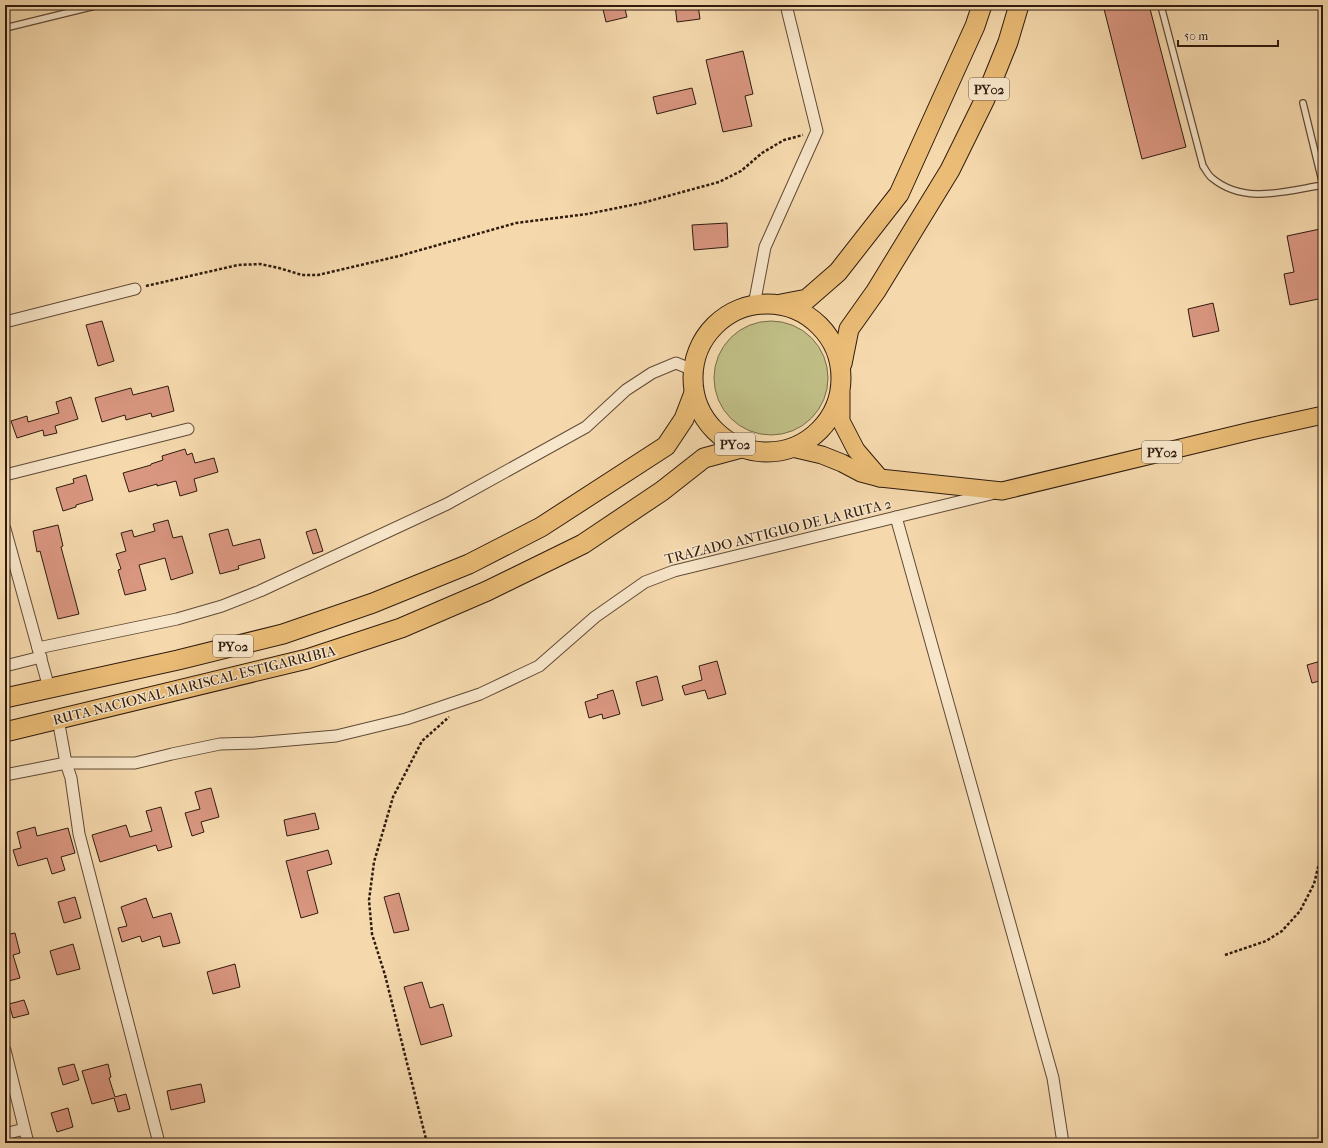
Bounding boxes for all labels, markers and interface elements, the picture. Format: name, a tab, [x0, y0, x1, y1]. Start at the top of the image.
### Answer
scale bar	[1178, 22, 1278, 48]
text: 50 m	[1184, 29, 1208, 43]
road number: PY02	[969, 78, 1009, 100]
road number: PY02	[715, 433, 755, 455]
road number: PY02	[1142, 441, 1182, 463]
street label: TRAZADO ANTIGUO DE LA RUTA 2	[663, 495, 893, 568]
road number: PY02	[213, 635, 253, 657]
street label: RUTA NACIONAL MARISCAL ESTIGARRIBIA	[51, 642, 338, 729]

